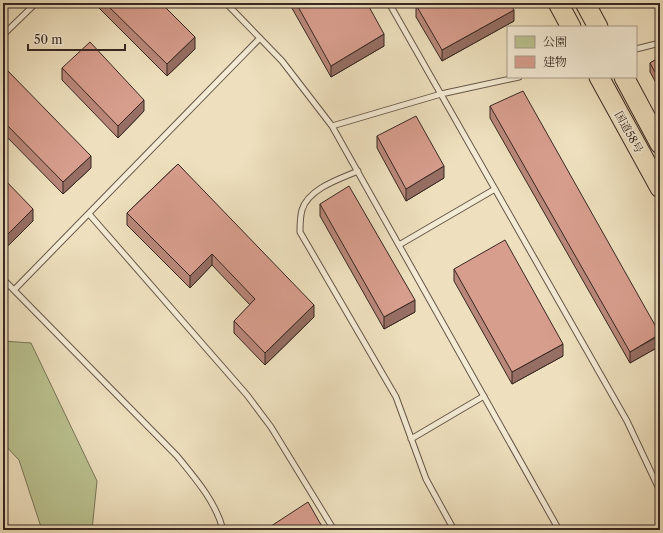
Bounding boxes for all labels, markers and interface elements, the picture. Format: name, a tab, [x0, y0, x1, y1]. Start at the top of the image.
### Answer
scale bar	[28, 26, 125, 52]
legend	[507, 26, 637, 78]
text: 50 m	[34, 32, 63, 47]
text: 公園	[543, 34, 567, 49]
text: 建物	[543, 54, 567, 69]
street label: 国道58号	[612, 109, 646, 155]

